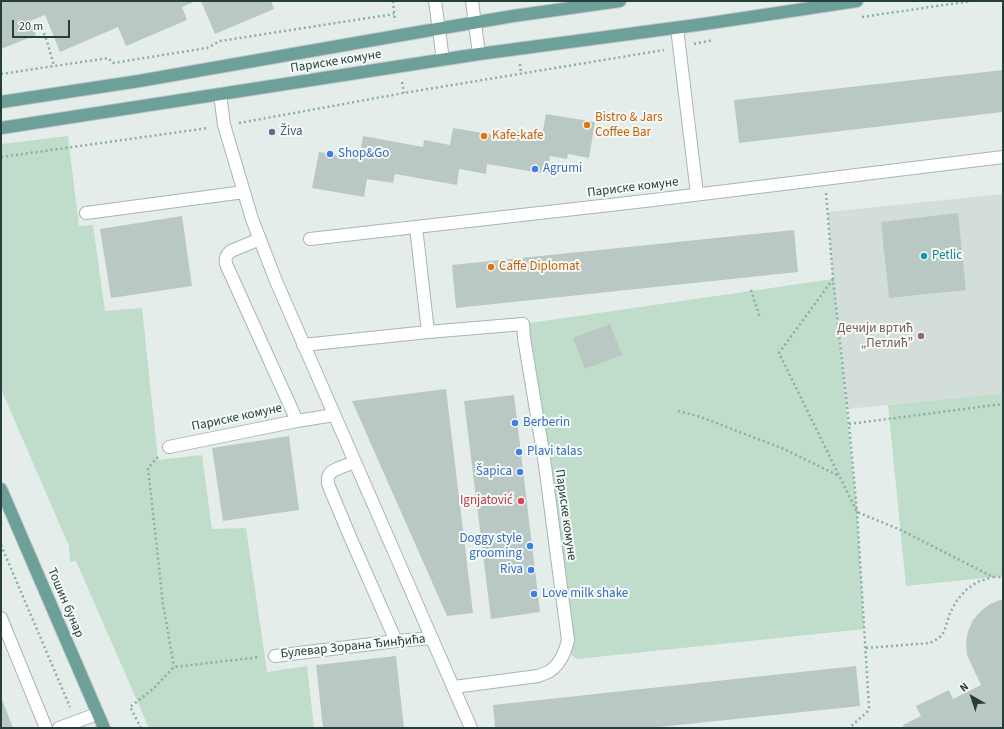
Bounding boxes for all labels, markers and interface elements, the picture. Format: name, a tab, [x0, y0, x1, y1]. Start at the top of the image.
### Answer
scale bar	[14, 12, 72, 38]
text: 20 m	[19, 18, 43, 35]
street label: Париске комуне	[289, 47, 383, 77]
place label: Bistro & Jars Coffee Bar	[595, 110, 663, 141]
marker: Bistro & Jars Coffee Bar	[582, 120, 592, 130]
place label: Živa	[280, 124, 303, 140]
marker: Živa	[267, 127, 277, 137]
place label: Kafe-kafe	[492, 128, 543, 144]
marker: Kafe-kafe	[479, 131, 489, 141]
place label: Shop&Go	[338, 146, 389, 162]
marker: Shop&Go	[325, 149, 335, 159]
place label: Agrumi	[543, 161, 582, 177]
marker: Agrumi	[530, 164, 540, 174]
street label: Париске комуне	[586, 175, 680, 201]
place label: Petlic	[932, 248, 962, 264]
marker: Petlic	[919, 251, 929, 261]
place label: Caffe Diplomat	[499, 259, 580, 275]
marker: Caffe Diplomat	[486, 262, 496, 272]
place label: Дечији вртић „Петлић”	[837, 321, 913, 352]
marker: Дечији вртић „Петлић”	[916, 331, 926, 341]
street label: Париске комуне	[190, 401, 284, 435]
place label: Berberin	[523, 415, 570, 431]
marker: Berberin	[510, 418, 520, 428]
place label: Plavi talas	[527, 444, 582, 460]
marker: Plavi talas	[514, 447, 524, 457]
place label: Šapica	[476, 464, 512, 480]
marker: Šapica	[515, 467, 525, 477]
street label: Париске комуне	[551, 468, 579, 562]
place label: Ignjatović	[460, 493, 513, 509]
marker: Ignjatović	[516, 496, 526, 506]
place label: Doggy style grooming	[460, 531, 522, 562]
marker: Doggy style grooming	[525, 541, 535, 551]
place label: Riva	[500, 562, 523, 578]
marker: Riva	[526, 565, 536, 575]
street label: Тошин бунар	[43, 566, 87, 640]
place label: Love milk shake	[542, 586, 628, 602]
marker: Love milk shake	[529, 589, 539, 599]
street label: Булевар Зорана Ђинђића	[280, 632, 426, 662]
north arrow	[952, 677, 992, 717]
text: N	[957, 679, 972, 695]

